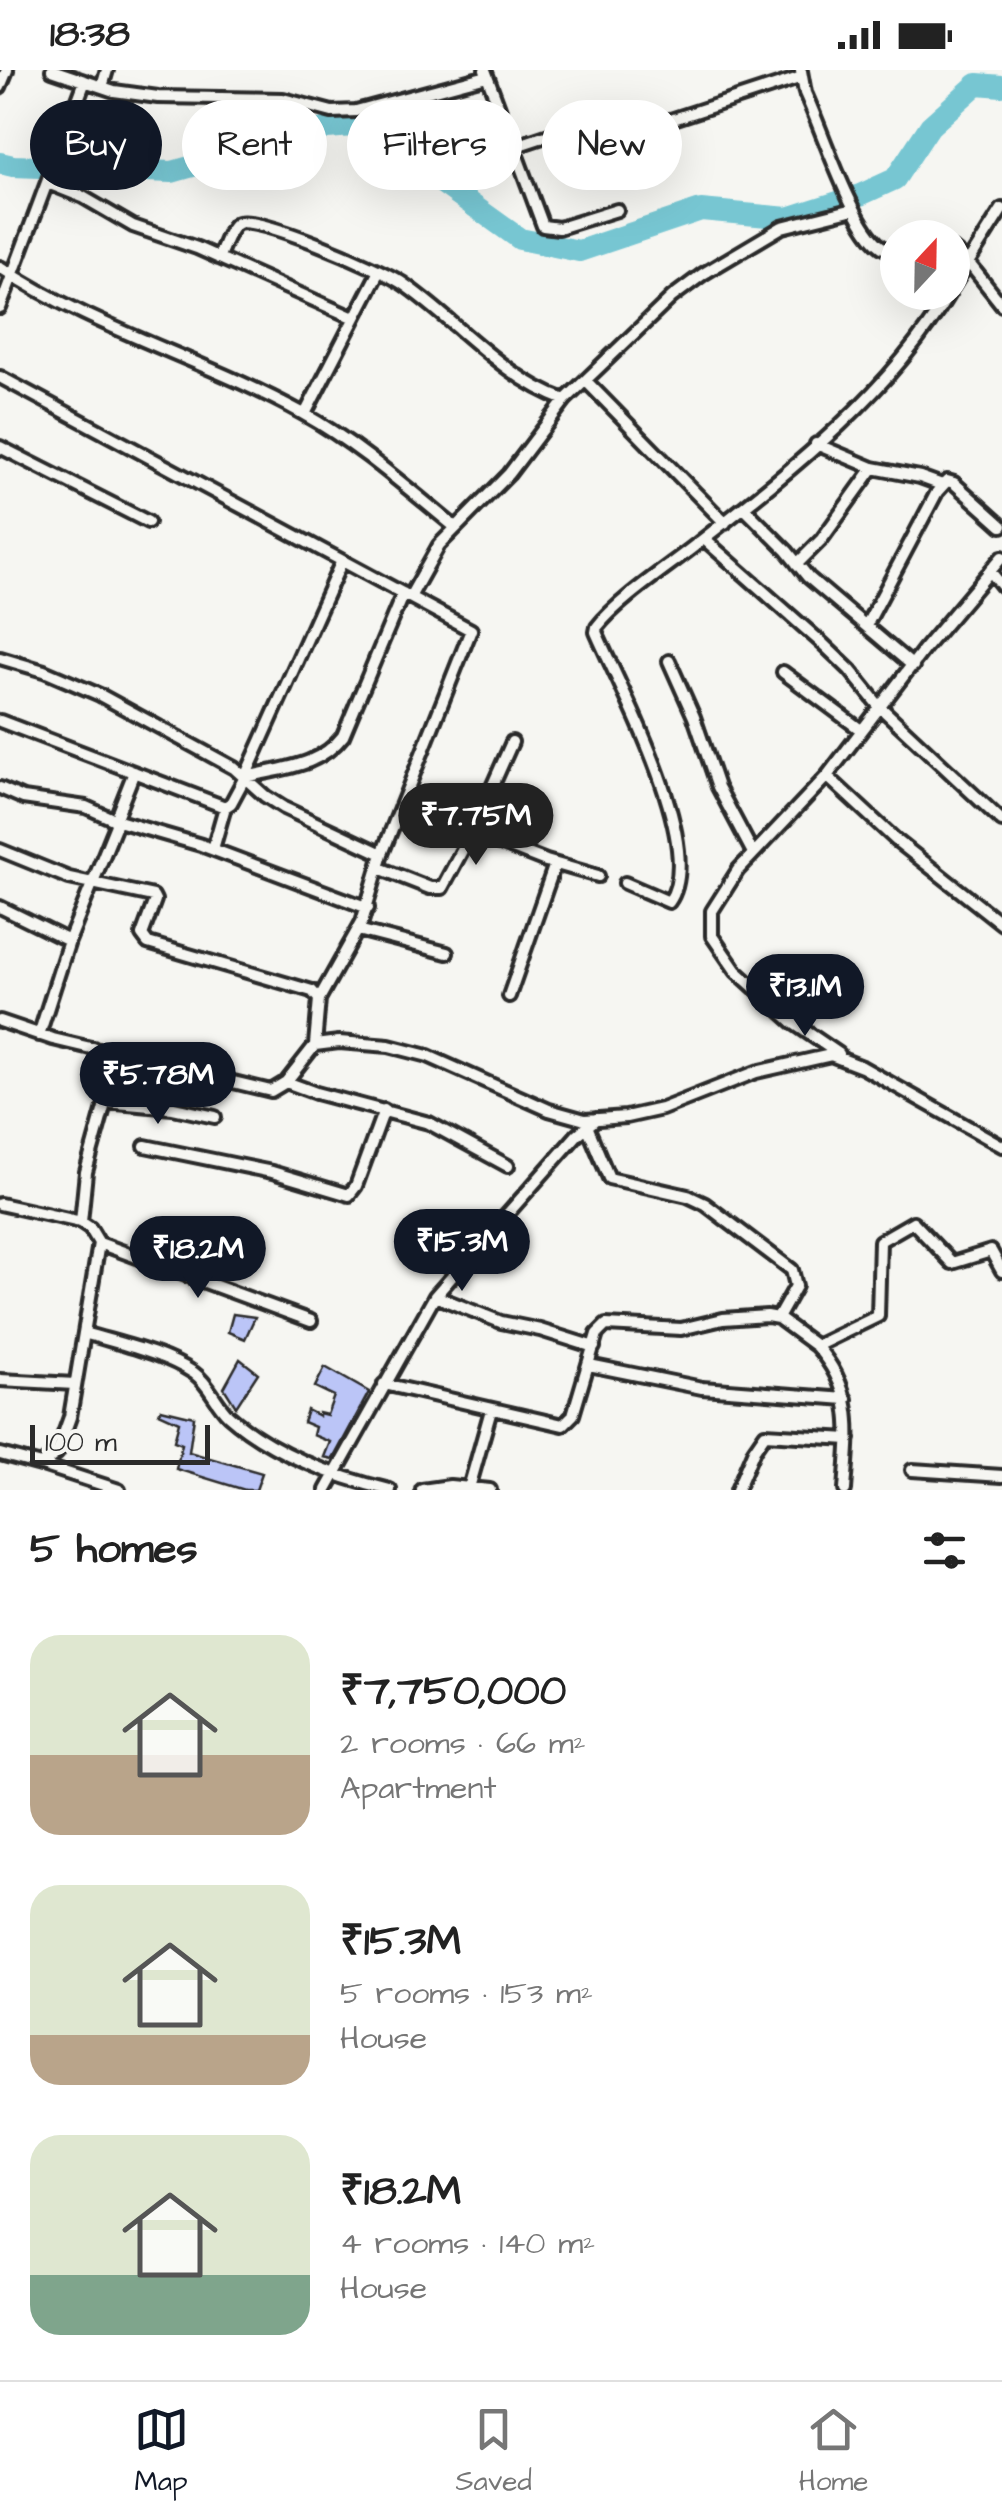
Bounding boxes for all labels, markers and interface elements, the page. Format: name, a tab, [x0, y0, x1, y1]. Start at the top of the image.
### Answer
text: 18:38	[50, 9, 130, 61]
chip: Buy	[30, 100, 162, 190]
chip: Rent	[182, 100, 327, 190]
chip: Filters	[347, 100, 522, 190]
chip: New	[542, 100, 682, 190]
north arrow	[880, 220, 970, 310]
map controls	[880, 220, 970, 310]
pin: ₹7.75M	[395, 783, 557, 868]
text: ₹7.75M	[420, 793, 532, 838]
pin: ₹13.1M	[724, 954, 886, 1039]
text: ₹13.1M	[768, 964, 842, 1009]
pin: ₹5.78M	[77, 1042, 239, 1127]
text: ₹5.78M	[102, 1052, 214, 1097]
pin: ₹15.3M	[381, 1209, 543, 1294]
pin: ₹18.2M	[117, 1216, 279, 1301]
text: ₹15.3M	[416, 1219, 508, 1264]
text: ₹18.2M	[152, 1226, 244, 1271]
scale bar	[30, 1420, 210, 1464]
text: 100 m	[45, 1423, 117, 1462]
text: 5 homes	[30, 1521, 197, 1579]
icon: filters	[917, 1523, 972, 1578]
text: ₹7,750,000	[340, 1663, 566, 1721]
icon: home	[110, 1675, 230, 1795]
text: 2 rooms · 66 m²	[340, 1721, 586, 1766]
text: Apartment	[340, 1766, 496, 1811]
text: ₹15.3M	[340, 1913, 461, 1971]
icon: home	[110, 1925, 230, 2045]
text: 5 rooms · 153 m²	[340, 1971, 593, 2016]
text: House	[340, 2016, 427, 2061]
text: ₹18.2M	[340, 2163, 461, 2221]
icon: home	[110, 2175, 230, 2295]
text: 4 rooms · 140 m²	[340, 2221, 595, 2266]
text: House	[340, 2266, 427, 2311]
tab: Map	[134, 2402, 189, 2501]
tab: Saved	[456, 2402, 532, 2501]
tab: Home	[799, 2402, 868, 2501]

